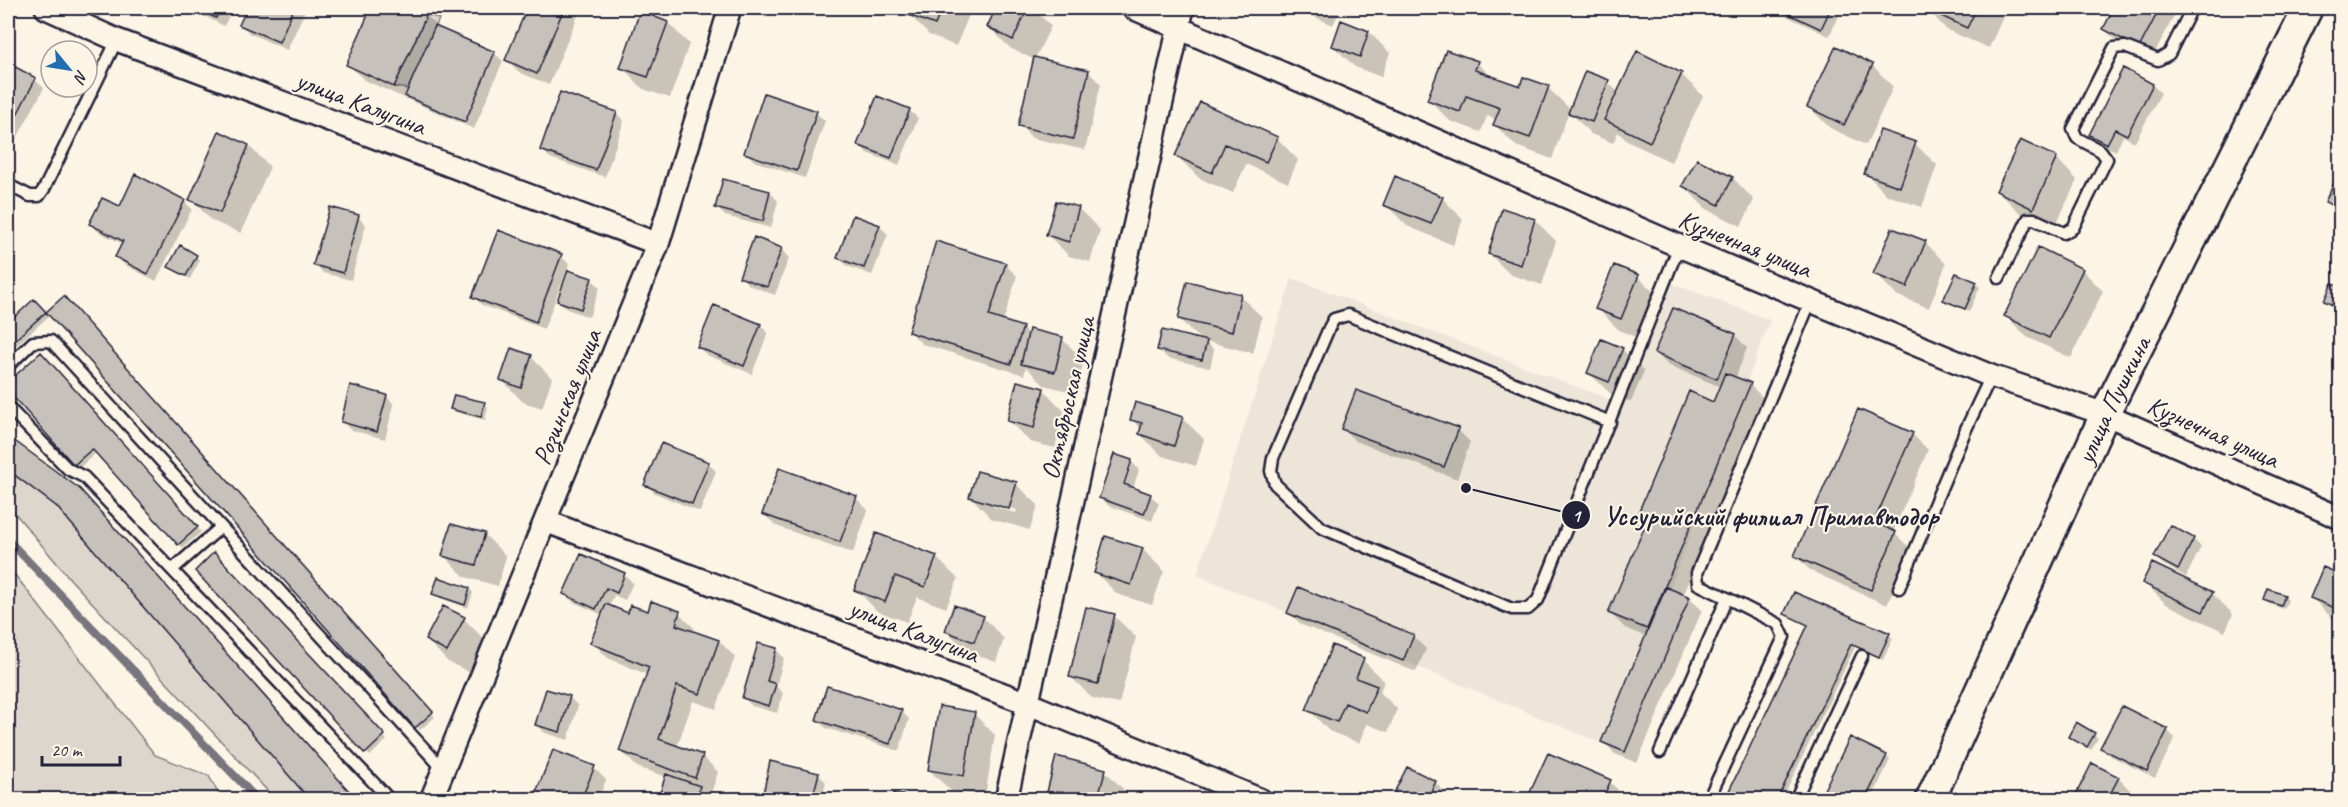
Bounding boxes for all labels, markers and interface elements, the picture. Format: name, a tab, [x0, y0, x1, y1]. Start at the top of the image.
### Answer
north arrow	[39, 39, 99, 99]
street label: улица Калугина	[290, 63, 432, 143]
text: N	[68, 67, 92, 88]
street label: Кузнечная улица	[1673, 202, 1818, 287]
street label: Октябрьская улица	[1033, 311, 1103, 483]
street label: Розинская улица	[525, 323, 611, 470]
street label: улица Пушкина	[2067, 329, 2159, 470]
street label: Кузнечная улица	[2142, 388, 2285, 477]
callout: Уссурийский филиал Примавтодор	[1561, 493, 1950, 538]
text: Уссурийский филиал Примавтодор	[1603, 499, 1940, 533]
text: 1	[1572, 505, 1582, 527]
street label: улица Калугина	[843, 591, 985, 671]
scale bar	[42, 729, 120, 767]
text: 20 m	[51, 739, 84, 761]

